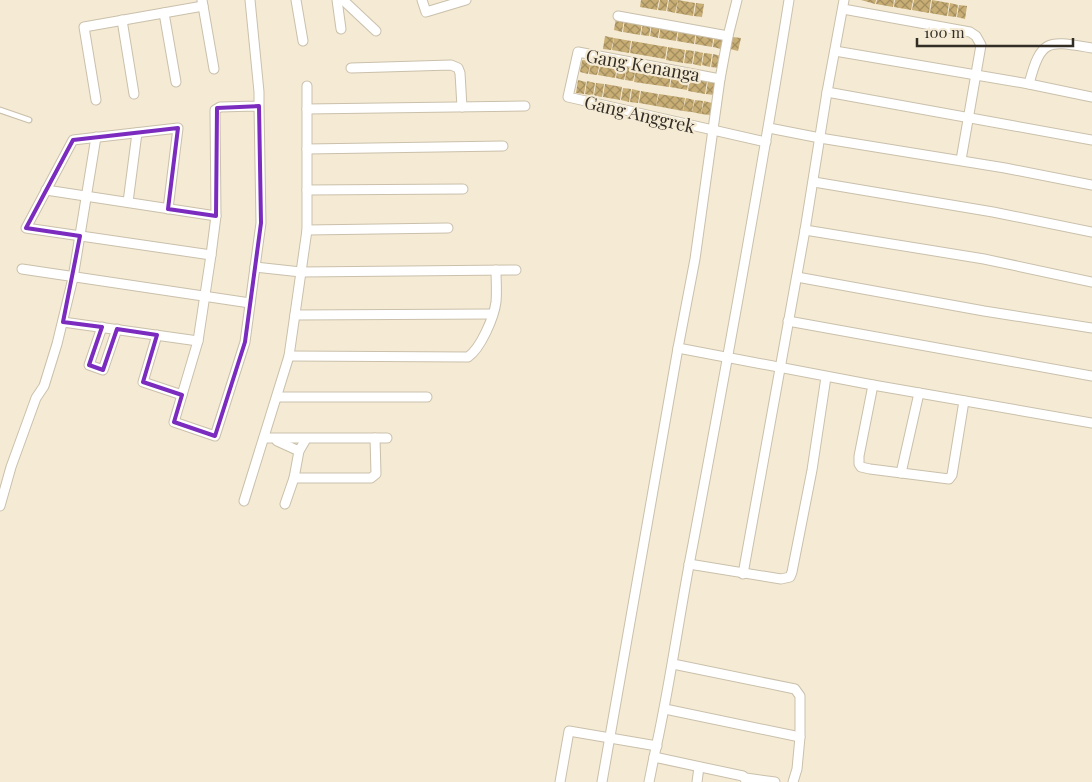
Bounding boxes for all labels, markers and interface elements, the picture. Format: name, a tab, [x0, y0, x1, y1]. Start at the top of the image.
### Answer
scale bar	[917, 15, 1073, 47]
text: 100 m	[924, 22, 965, 42]
street label: Gang Kenanga	[584, 43, 702, 87]
street label: Gang Anggrek	[582, 90, 698, 138]

